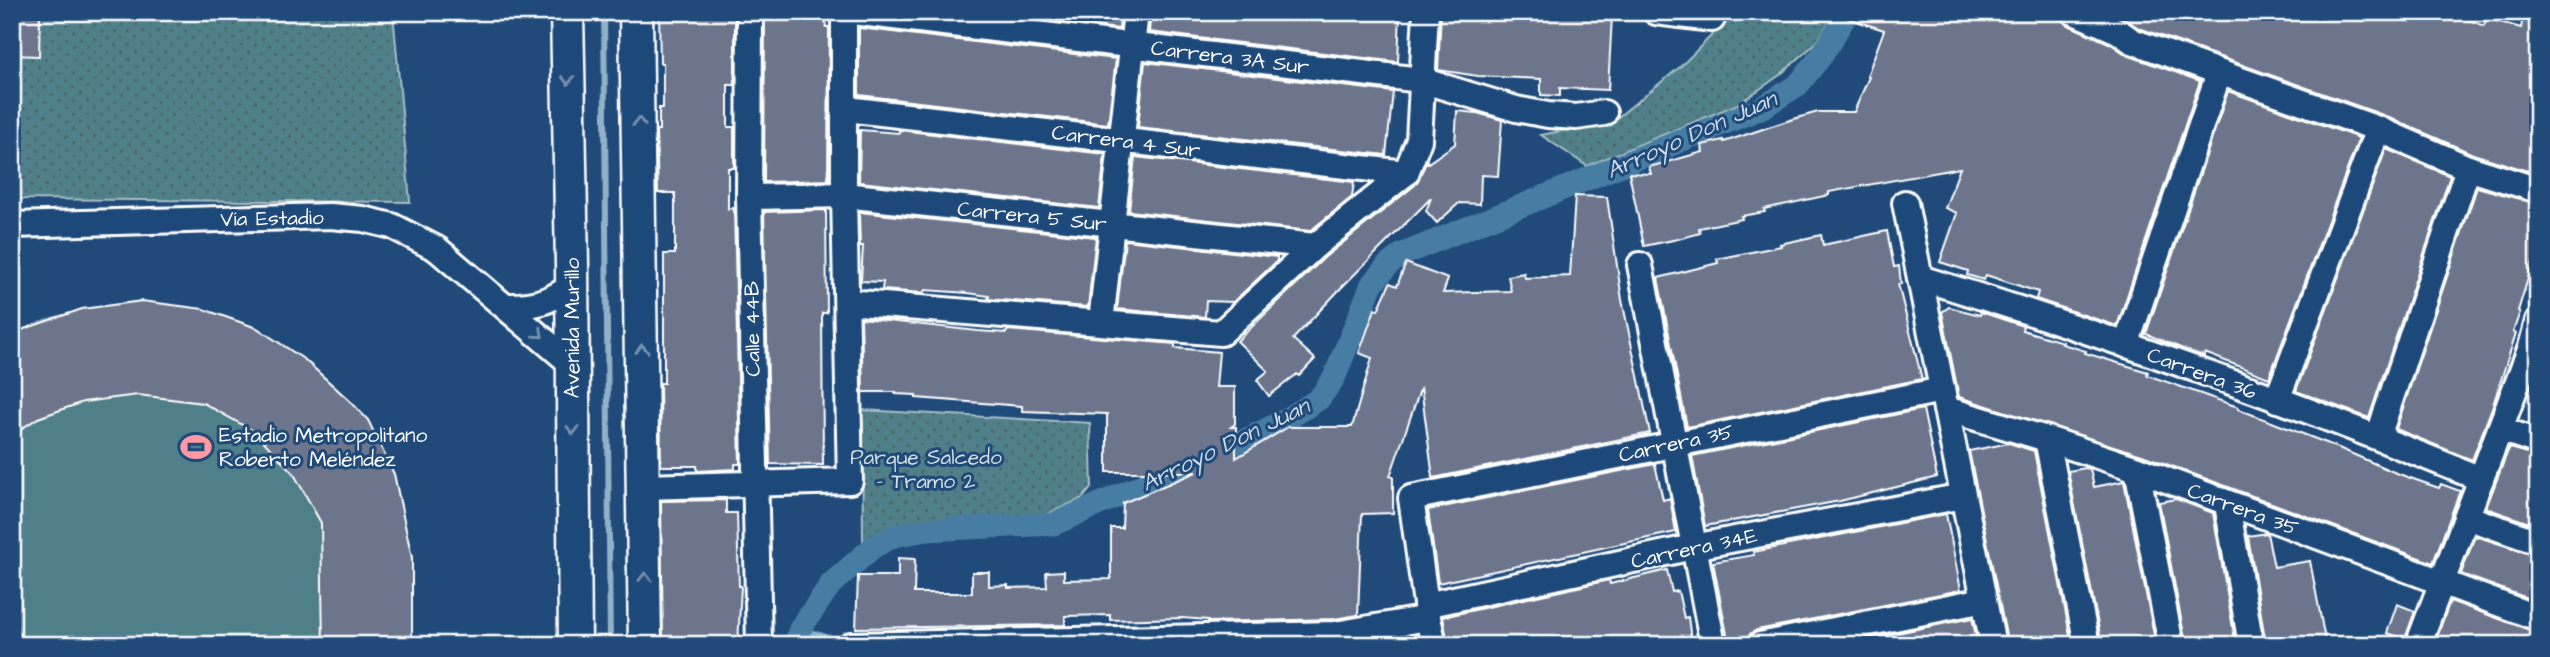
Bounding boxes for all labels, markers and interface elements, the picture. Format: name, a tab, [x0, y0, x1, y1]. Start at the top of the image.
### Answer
street label: Carrera 3A Sur	[1149, 33, 1311, 82]
one-way arrow	[561, 75, 576, 86]
water label: Arroyo Don Juan	[1601, 82, 1784, 188]
one-way arrow	[631, 116, 646, 127]
street label: Carrera 4 Sur	[1050, 118, 1202, 165]
street label: Carrera 5 Sur	[956, 194, 1108, 239]
street label: Vía Estadio	[220, 203, 324, 234]
street label: Avenida Murillo	[558, 258, 587, 398]
street label: Calle 44B	[737, 281, 768, 377]
one-way arrow	[531, 326, 544, 339]
street label: Carrera 36	[2143, 340, 2261, 407]
one-way arrow	[634, 343, 650, 354]
water label: Arroyo Don Juan	[1136, 389, 1318, 500]
street label: Carrera 35	[1616, 417, 1736, 470]
place label: Estadio Metropolitano Roberto Meléndez	[219, 421, 428, 474]
one-way arrow	[565, 426, 581, 436]
sports icon: Estadio Metropolitano Roberto Meléndez	[179, 430, 213, 464]
park label: Parque Salcedo - Tramo 2	[850, 443, 1002, 496]
street label: Carrera 35	[2183, 476, 2303, 543]
street label: Carrera 34E	[1628, 521, 1760, 576]
one-way arrow	[637, 571, 653, 581]

